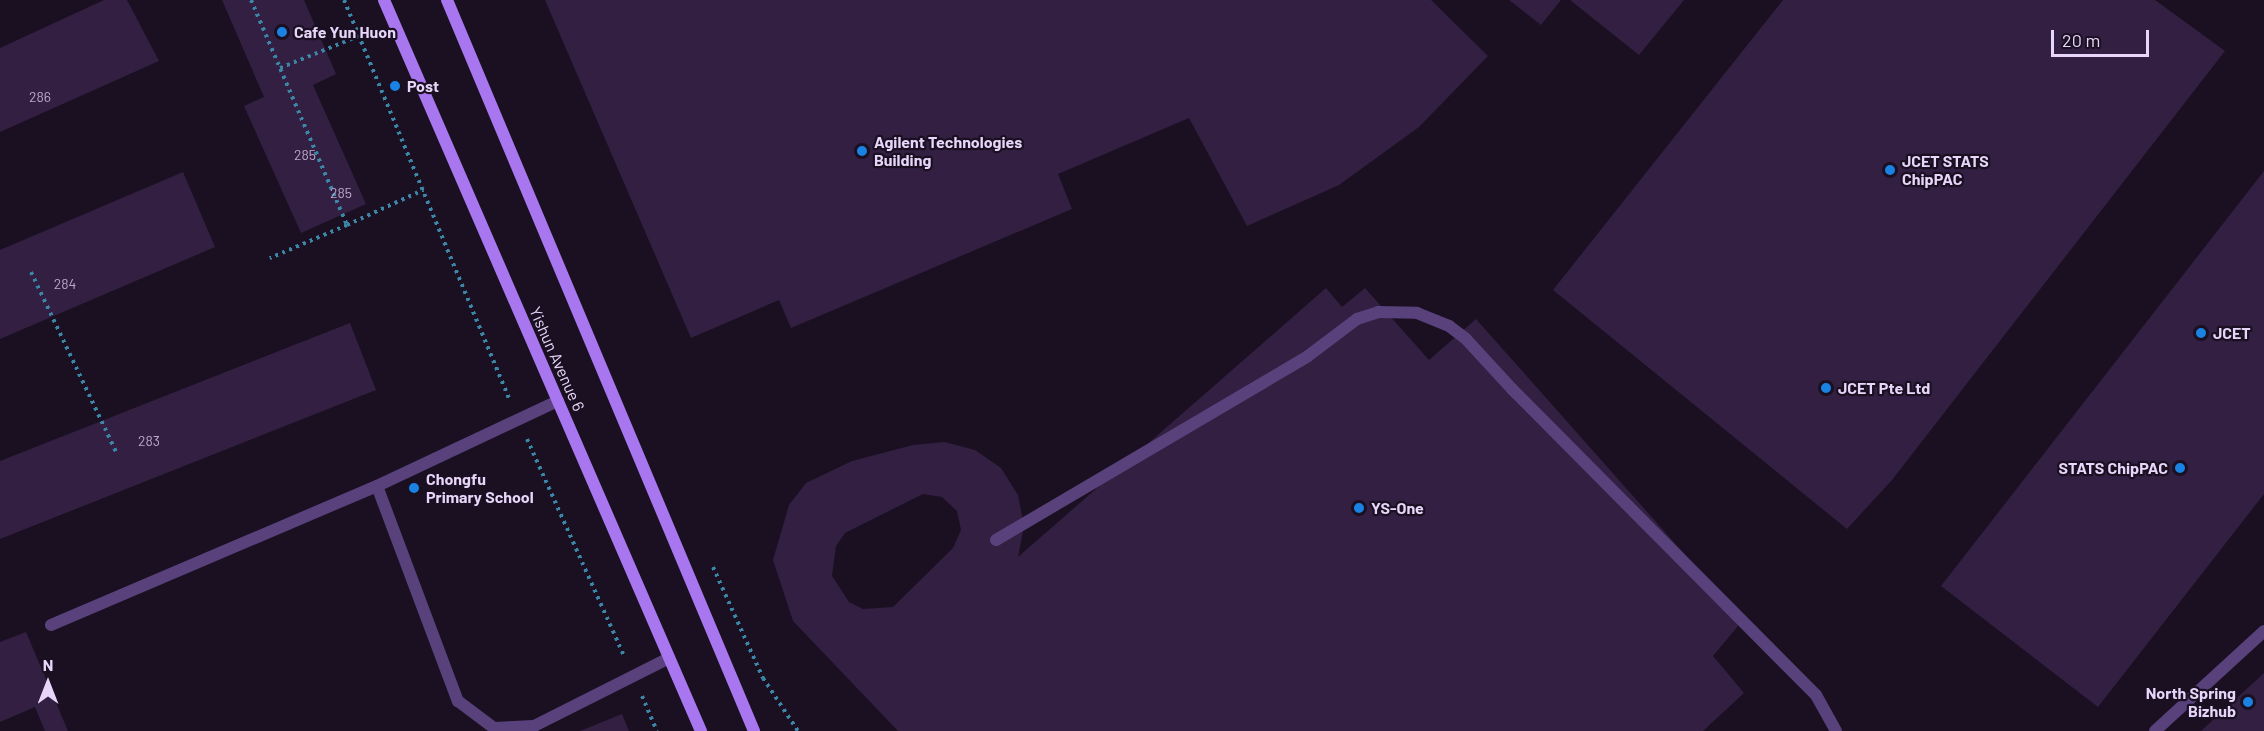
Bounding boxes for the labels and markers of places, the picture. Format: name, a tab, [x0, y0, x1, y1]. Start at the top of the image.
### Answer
place label: Cafe Yun Huon	[294, 22, 396, 42]
marker: Cafe Yun Huon	[275, 25, 289, 39]
place label: Post	[407, 76, 439, 96]
marker: Post	[388, 79, 402, 93]
place label: Agilent Technologies Building	[874, 132, 1022, 170]
marker: Agilent Technologies Building	[855, 144, 869, 158]
place label: JCET STATS ChipPAC	[1902, 151, 1989, 189]
marker: JCET STATS ChipPAC	[1883, 163, 1897, 177]
place label: JCET	[2213, 323, 2251, 343]
marker: JCET	[2194, 326, 2208, 340]
place label: JCET Pte Ltd	[1838, 378, 1930, 398]
marker: JCET Pte Ltd	[1819, 381, 1833, 395]
place label: STATS ChipPAC	[2058, 458, 2168, 478]
marker: STATS ChipPAC	[2173, 461, 2187, 475]
place label: Chongfu Primary School	[426, 469, 534, 507]
marker: Chongfu Primary School	[407, 481, 421, 495]
place label: YS-One	[1371, 498, 1424, 518]
marker: YS-One	[1352, 501, 1366, 515]
place label: North Spring Bizhub	[2146, 683, 2236, 721]
marker: North Spring Bizhub	[2241, 695, 2255, 709]

